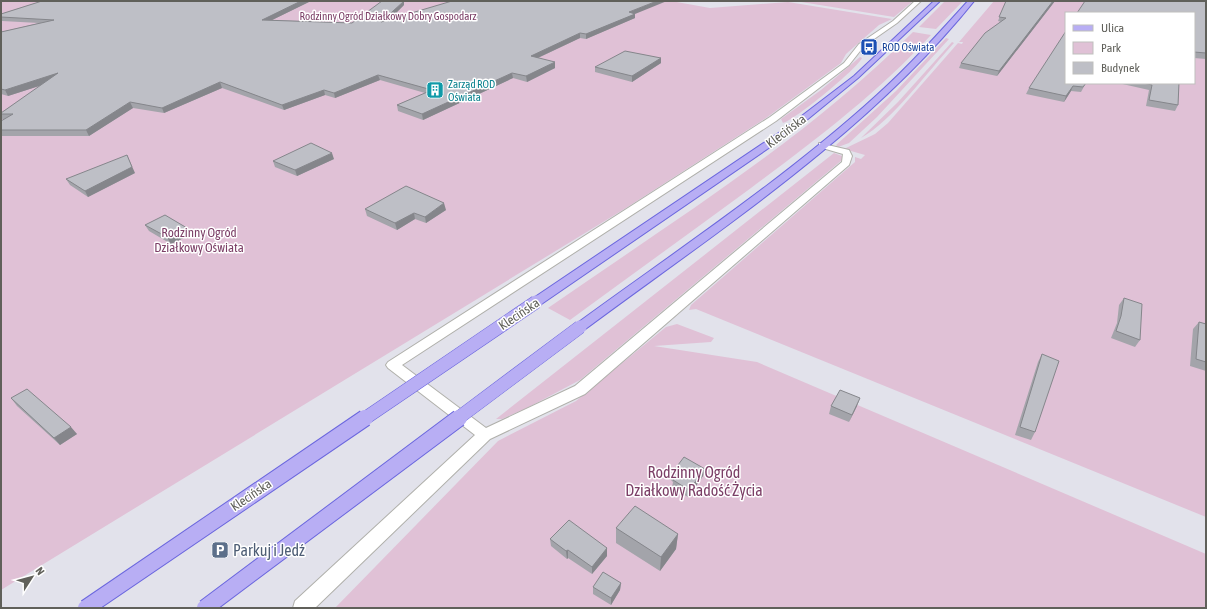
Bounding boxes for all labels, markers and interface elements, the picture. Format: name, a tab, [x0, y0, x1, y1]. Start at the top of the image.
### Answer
park label: Rodzinny Ogród Działkowy Dobry Gospodarz	[300, 10, 477, 22]
legend	[1065, 12, 1195, 84]
text: Ulica	[1101, 21, 1124, 35]
bus stop icon: ROD Oświata	[859, 37, 879, 57]
place label: ROD Oświata	[882, 41, 934, 53]
text: Park	[1101, 41, 1122, 55]
text: Budynek	[1101, 61, 1140, 75]
place label: Zarząd ROD Oświata	[448, 78, 495, 103]
building icon: Zarząd ROD Oświata	[425, 80, 445, 100]
street label: Klecińska	[763, 111, 809, 151]
park label: Rodzinny Ogród Działkowy Oświata	[154, 225, 244, 255]
street label: Klecińska	[496, 295, 542, 333]
park label: Rodzinny Ogród Działkowy Radość Życia	[625, 463, 763, 500]
street label: Klecińska	[228, 476, 274, 514]
parking icon: Parkuj i Jedź	[210, 540, 230, 560]
place label: Parkuj i Jedź	[233, 541, 305, 560]
north arrow	[12, 557, 52, 597]
text: N	[33, 565, 47, 577]

